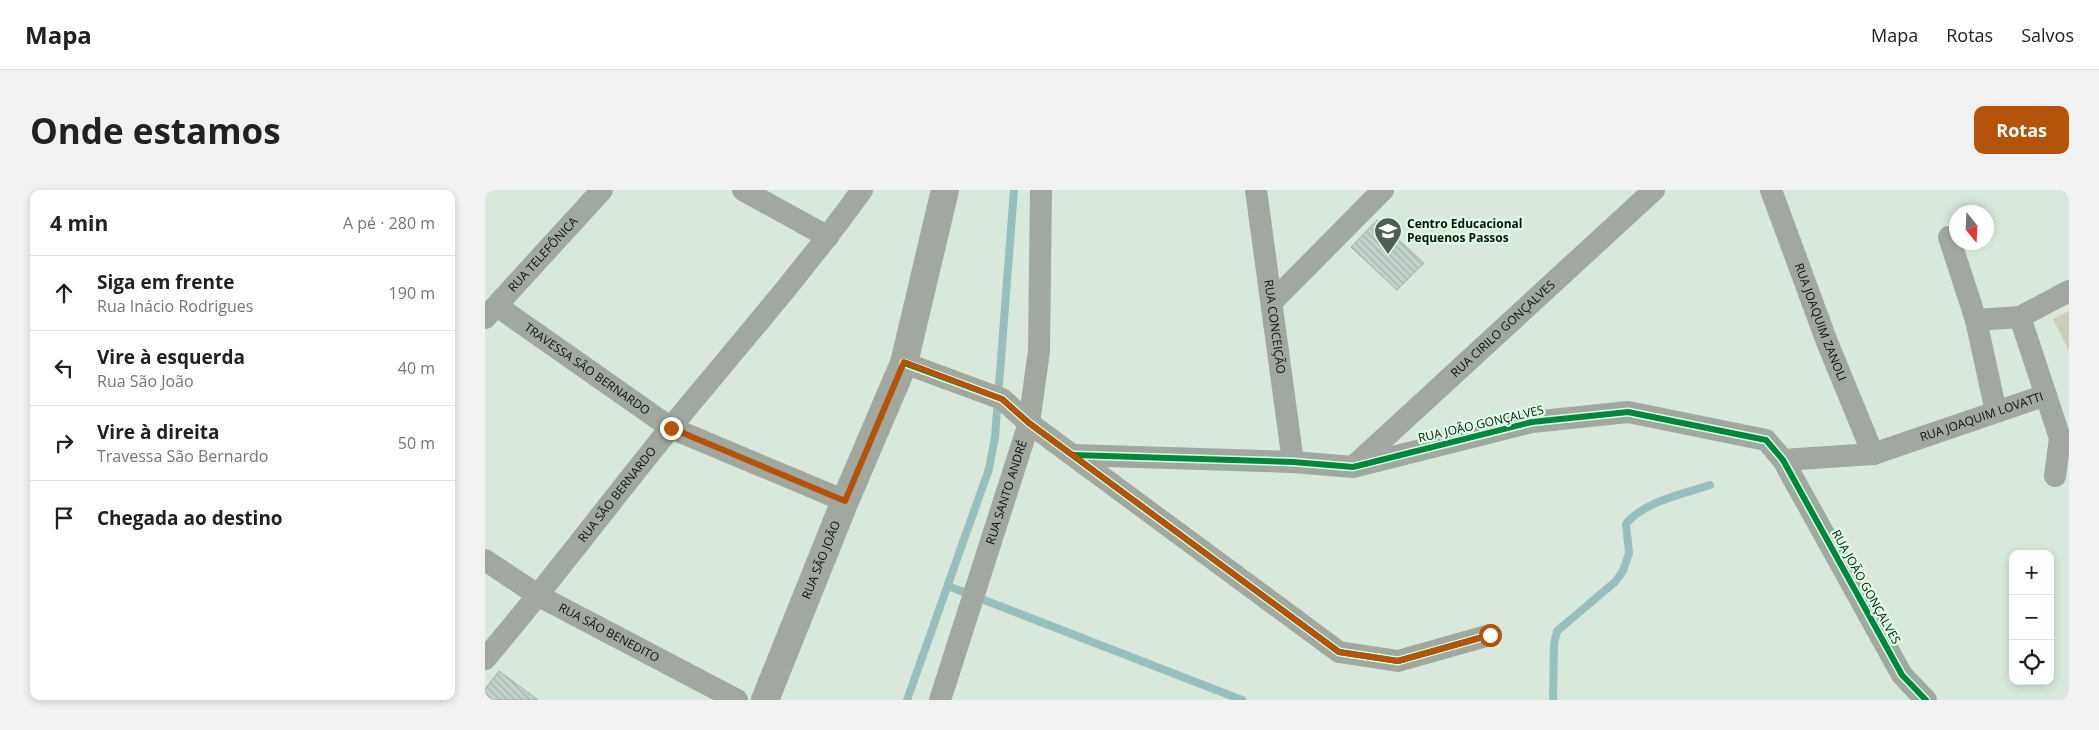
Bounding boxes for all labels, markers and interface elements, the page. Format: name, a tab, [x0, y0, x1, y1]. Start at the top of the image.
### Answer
text: Mapa	[25, 18, 92, 51]
text: Mapa	[1871, 23, 1918, 47]
text: Rotas	[1946, 23, 1993, 47]
text: Salvos	[2021, 23, 2074, 47]
button: Rotas	[1974, 106, 2069, 154]
text: Onde estamos	[30, 107, 281, 154]
north arrow	[1949, 205, 1994, 250]
text: 4 min	[50, 209, 108, 237]
text: A pé · 280 m	[343, 212, 435, 234]
street label: RUA TELEFÔNICA	[504, 213, 582, 295]
place label: Centro Educacional Pequenos Passos	[1407, 215, 1523, 246]
school or university icon: Centro Educacional Pequenos Passos	[1373, 216, 1403, 255]
street label: RUA JOAQUIM ZANOLI	[1791, 261, 1851, 383]
text: Siga em frente	[97, 269, 234, 295]
street label: RUA CIRILO GONÇALVES	[1447, 276, 1559, 381]
street label: RUA CONCEIÇÃO	[1260, 278, 1290, 375]
icon: ahead	[50, 279, 78, 307]
text: 190 m	[389, 282, 435, 304]
text: Rua Inácio Rodrigues	[97, 295, 253, 317]
street label: TRAVESSA SÃO BERNARDO	[521, 319, 654, 419]
text: Vire à esquerda	[97, 344, 245, 370]
icon: left	[50, 354, 78, 382]
text: 40 m	[398, 357, 435, 379]
text: Rua São João	[97, 370, 194, 392]
street label: RUA JOAQUIM LOVATTI	[1918, 388, 2045, 445]
street label: RUA JOÃO GONÇALVES	[1416, 401, 1545, 446]
route end	[660, 417, 683, 440]
text: Vire à direita	[97, 419, 220, 445]
icon: right	[50, 429, 78, 457]
text: 50 m	[398, 432, 435, 454]
street label: RUA SANTO ANDRÉ	[982, 438, 1031, 547]
street label: RUA SÃO BERNARDO	[574, 443, 660, 546]
text: Travessa São Bernardo	[97, 445, 268, 467]
icon: arrive	[50, 504, 78, 532]
text: Chegada ao destino	[97, 505, 283, 531]
street label: RUA SÃO JOÃO	[797, 518, 844, 601]
street label: RUA JOÃO GONÇALVES	[1828, 526, 1905, 647]
map controls	[2009, 550, 2054, 685]
button: +	[2009, 550, 2054, 595]
button: −	[2009, 595, 2054, 640]
street label: RUA SÃO BENEDITO	[556, 599, 663, 666]
route start	[1479, 624, 1502, 647]
button: locate	[2009, 640, 2054, 685]

